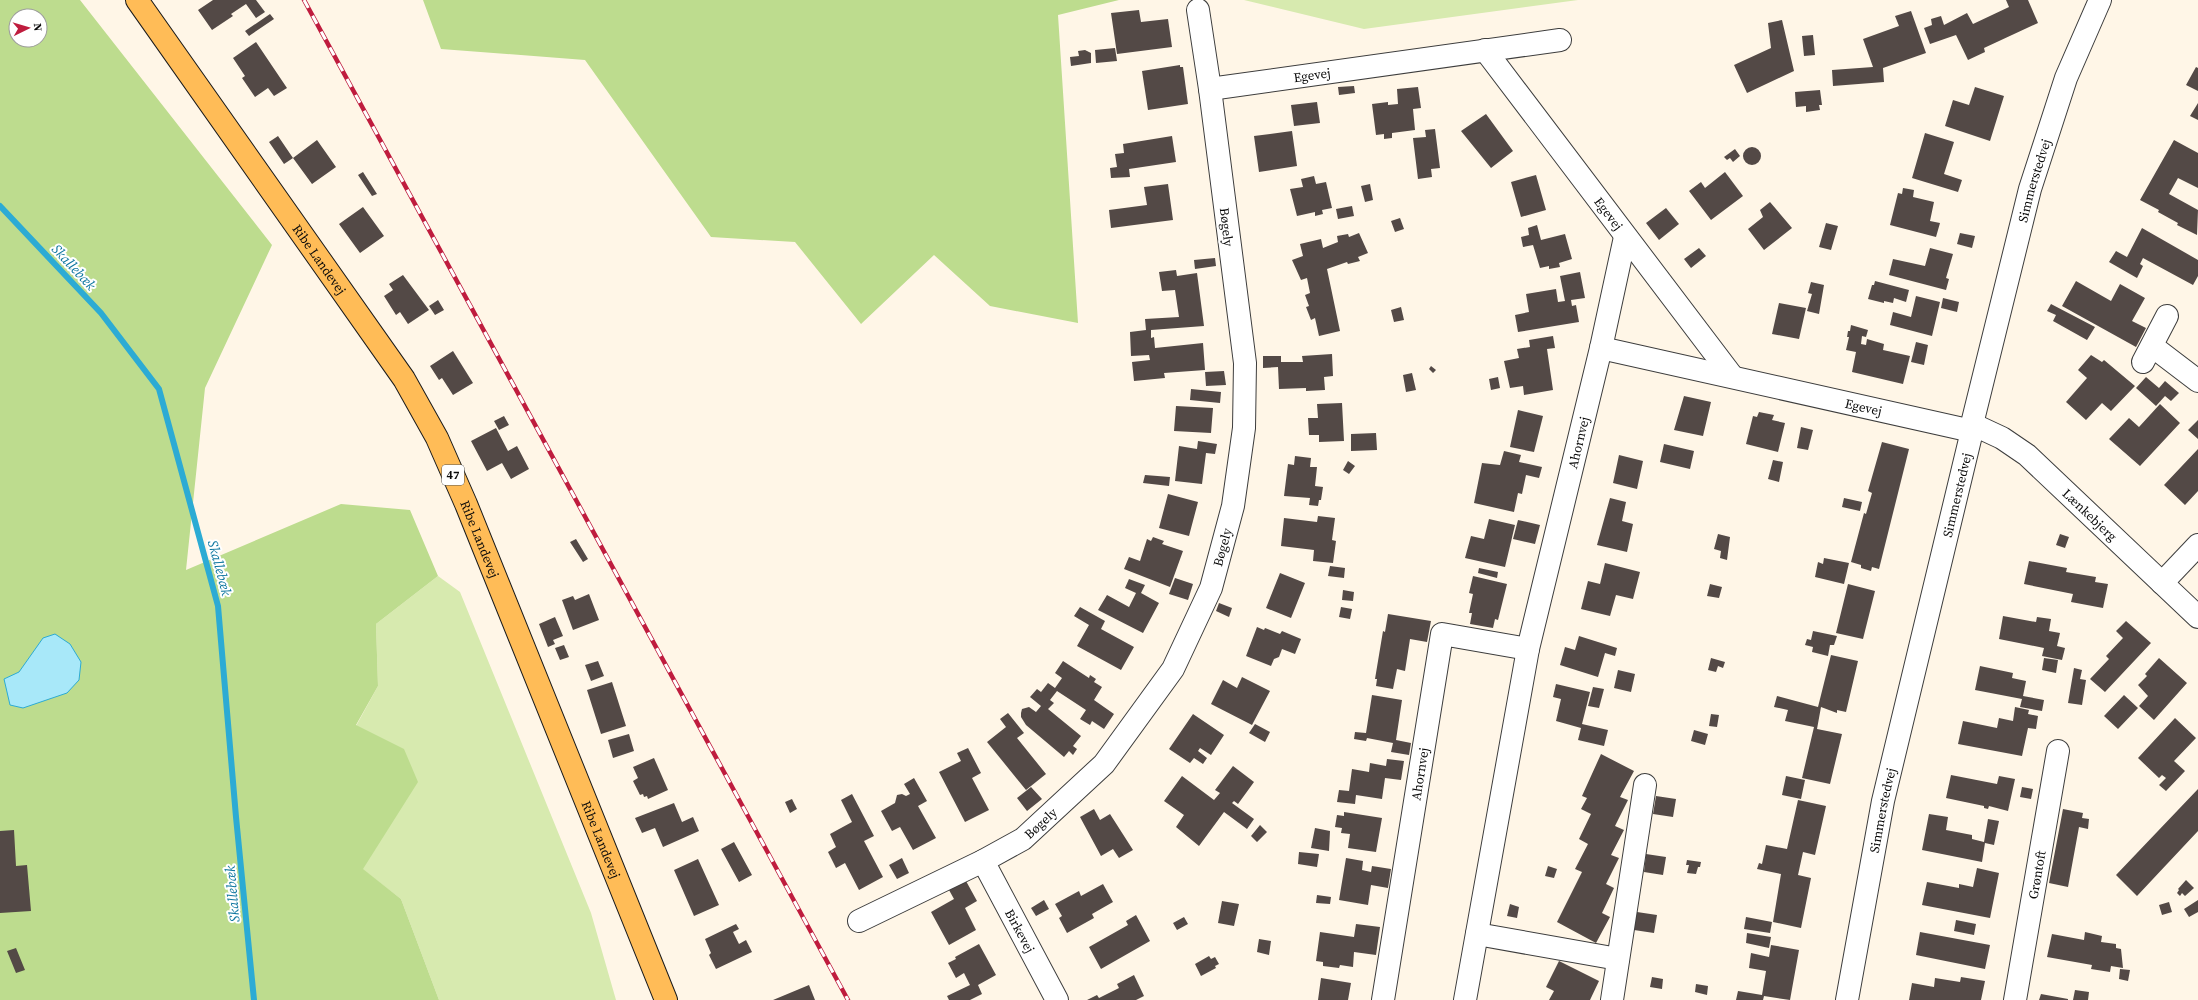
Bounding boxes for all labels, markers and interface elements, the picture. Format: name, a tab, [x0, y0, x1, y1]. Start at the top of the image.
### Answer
north arrow	[8, 8, 48, 48]
text: N	[30, 23, 45, 32]
street label: Egevej	[1292, 64, 1332, 86]
street label: Simmerstedvej	[2014, 137, 2055, 224]
street label: Egevej	[1590, 194, 1626, 234]
street label: Bøgely	[1216, 207, 1237, 248]
street label: Ribe Landevej	[289, 221, 350, 298]
water label: Skallebæk	[47, 239, 101, 295]
street label: Egevej	[1843, 395, 1884, 420]
street label: Ahornvej	[1564, 415, 1593, 471]
street label: Simmerstedvej	[1939, 451, 1975, 539]
road number: 47	[442, 465, 464, 485]
street label: Lænkebjerg	[2059, 485, 2121, 545]
street label: Ribe Landevej	[456, 498, 503, 580]
street label: Bøgely	[1209, 526, 1236, 568]
water label: Skallebæk	[203, 538, 237, 598]
street label: Ahornvej	[1407, 746, 1433, 802]
street label: Simmerstedvej	[1866, 766, 1900, 854]
street label: Ribe Landevej	[578, 798, 624, 881]
street label: Bøgely	[1021, 804, 1061, 843]
street label: Grøntoft	[2025, 849, 2050, 901]
water label: Skallebæk	[220, 864, 244, 923]
street label: Birkevej	[1001, 906, 1038, 956]

